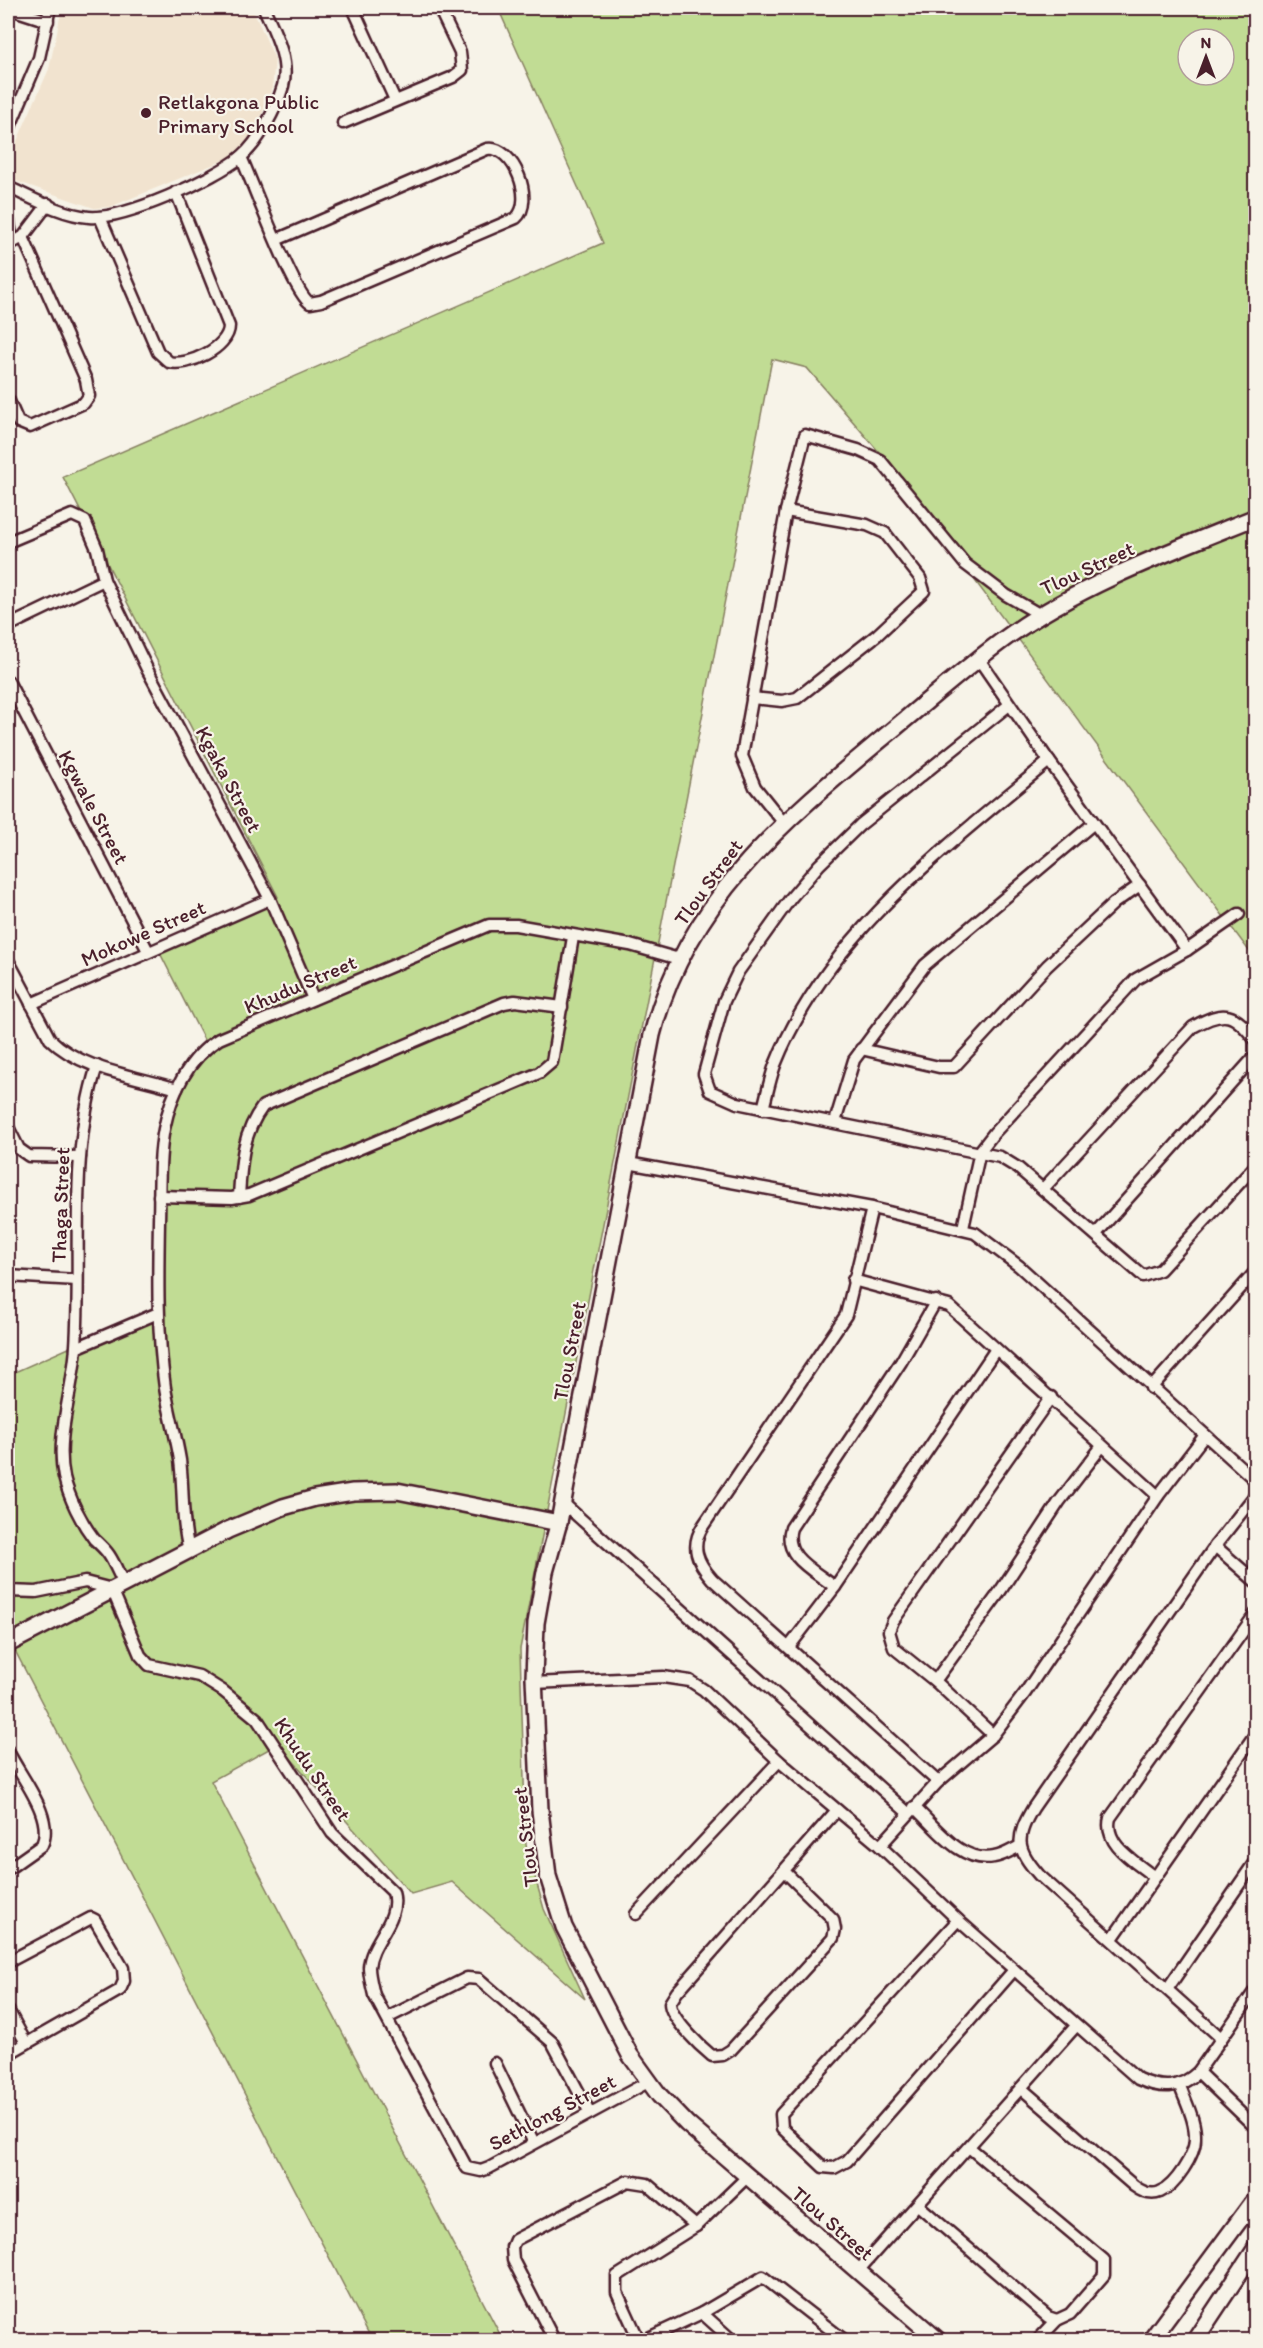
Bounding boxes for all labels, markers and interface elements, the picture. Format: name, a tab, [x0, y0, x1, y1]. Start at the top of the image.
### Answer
north arrow	[1176, 27, 1236, 87]
text: N	[1201, 33, 1211, 52]
place label: Retlakgona Public Primary School	[158, 89, 319, 138]
marker: Retlakgona Public Primary School	[139, 106, 153, 120]
street label: Tlou Street	[1036, 535, 1138, 601]
street label: Kgaka Street	[191, 722, 268, 837]
street label: Kgwale Street	[53, 746, 135, 868]
street label: Tlou Street	[668, 834, 748, 930]
street label: Mokowe Street	[77, 894, 209, 972]
street label: Khudu Street	[240, 949, 360, 1019]
street label: Thaga Street	[45, 1147, 75, 1263]
street label: Tlou Street	[547, 1299, 591, 1403]
street label: Khudu Street	[269, 1712, 357, 1826]
street label: Tlou Street	[506, 1785, 544, 1888]
street label: Sethlong Street	[484, 2068, 620, 2156]
street label: Tlou Street	[787, 2181, 879, 2266]

